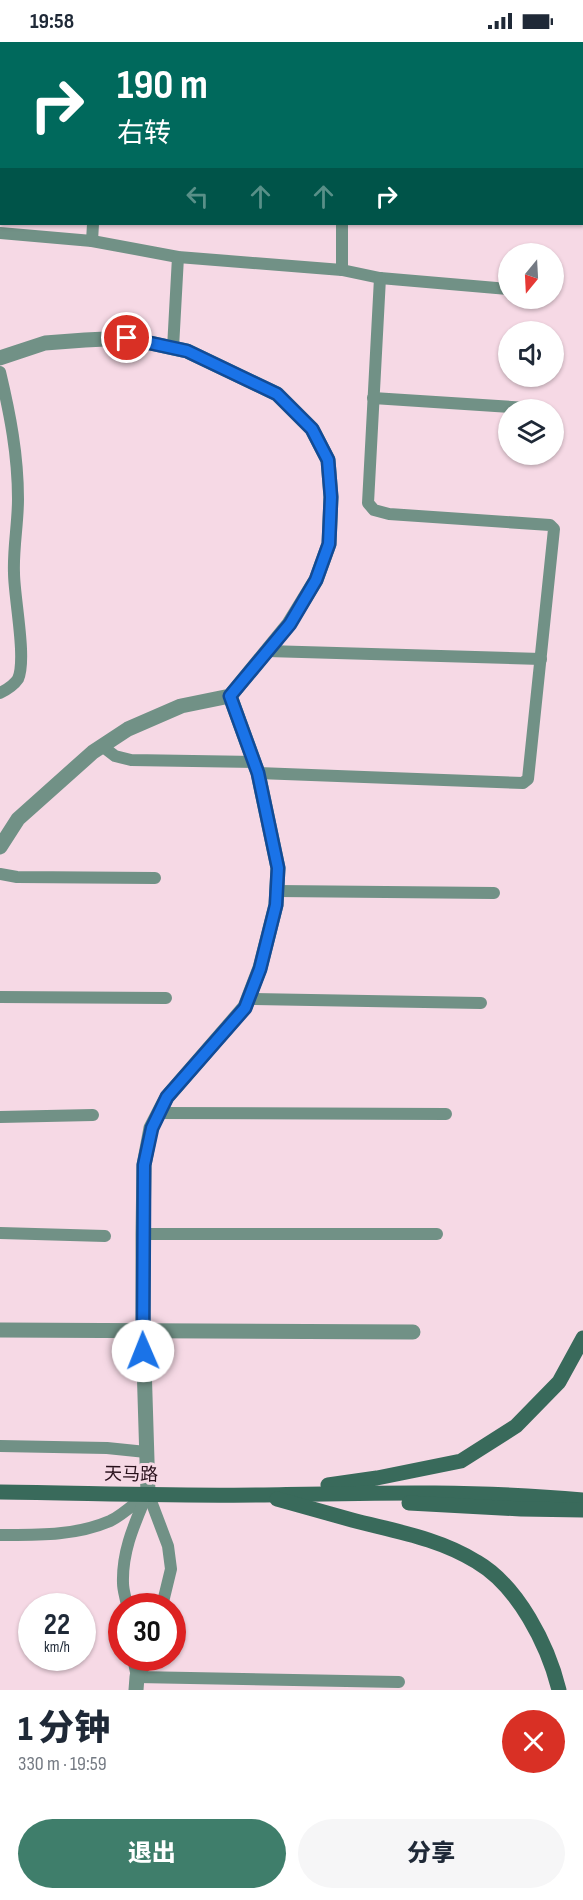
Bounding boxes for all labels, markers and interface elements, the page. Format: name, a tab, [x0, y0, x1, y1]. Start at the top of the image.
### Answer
text: 19:58	[30, 8, 74, 35]
text: 190 m	[117, 60, 208, 111]
icon: right	[18, 66, 96, 144]
text: 右转	[117, 118, 171, 150]
icon: left	[181, 180, 214, 213]
icon: ahead	[244, 180, 277, 213]
icon: ahead	[307, 180, 340, 213]
icon: right	[370, 180, 403, 213]
north arrow	[498, 243, 564, 309]
map controls	[498, 243, 564, 465]
pin	[101, 312, 152, 363]
icon: arrive	[110, 321, 143, 354]
button: sound	[498, 321, 564, 387]
button: layers	[498, 399, 564, 465]
position arrow	[111, 1319, 175, 1383]
street label: 天马路	[104, 1464, 158, 1485]
speed limit sign: 30	[108, 1593, 186, 1671]
text: 22	[44, 1607, 70, 1643]
text: km/h	[44, 1638, 70, 1657]
text: 1 分钟	[18, 1708, 110, 1751]
button: close	[502, 1710, 565, 1773]
text: 330 m · 19:59	[18, 1752, 107, 1776]
button: 退出	[18, 1819, 286, 1888]
button: 分享	[298, 1819, 565, 1888]

